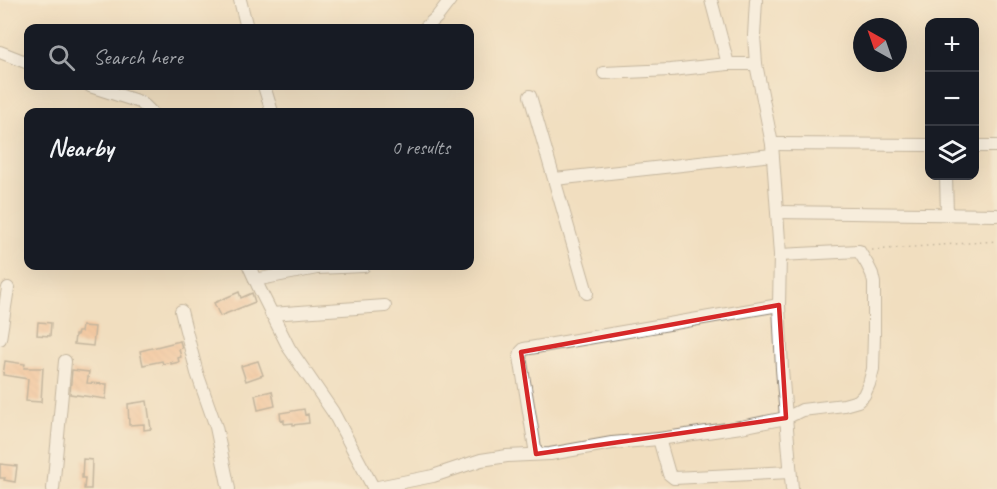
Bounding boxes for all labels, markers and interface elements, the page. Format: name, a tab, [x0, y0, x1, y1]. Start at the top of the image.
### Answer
north arrow	[853, 18, 907, 72]
map controls	[925, 18, 979, 180]
button: +	[925, 18, 979, 72]
search box	[24, 24, 474, 90]
icon: search	[45, 41, 78, 74]
text: Search here	[93, 43, 183, 71]
button: −	[925, 72, 979, 126]
button: layers	[925, 126, 979, 180]
text: Nearby	[48, 131, 113, 164]
text: 0 results	[391, 135, 450, 160]

